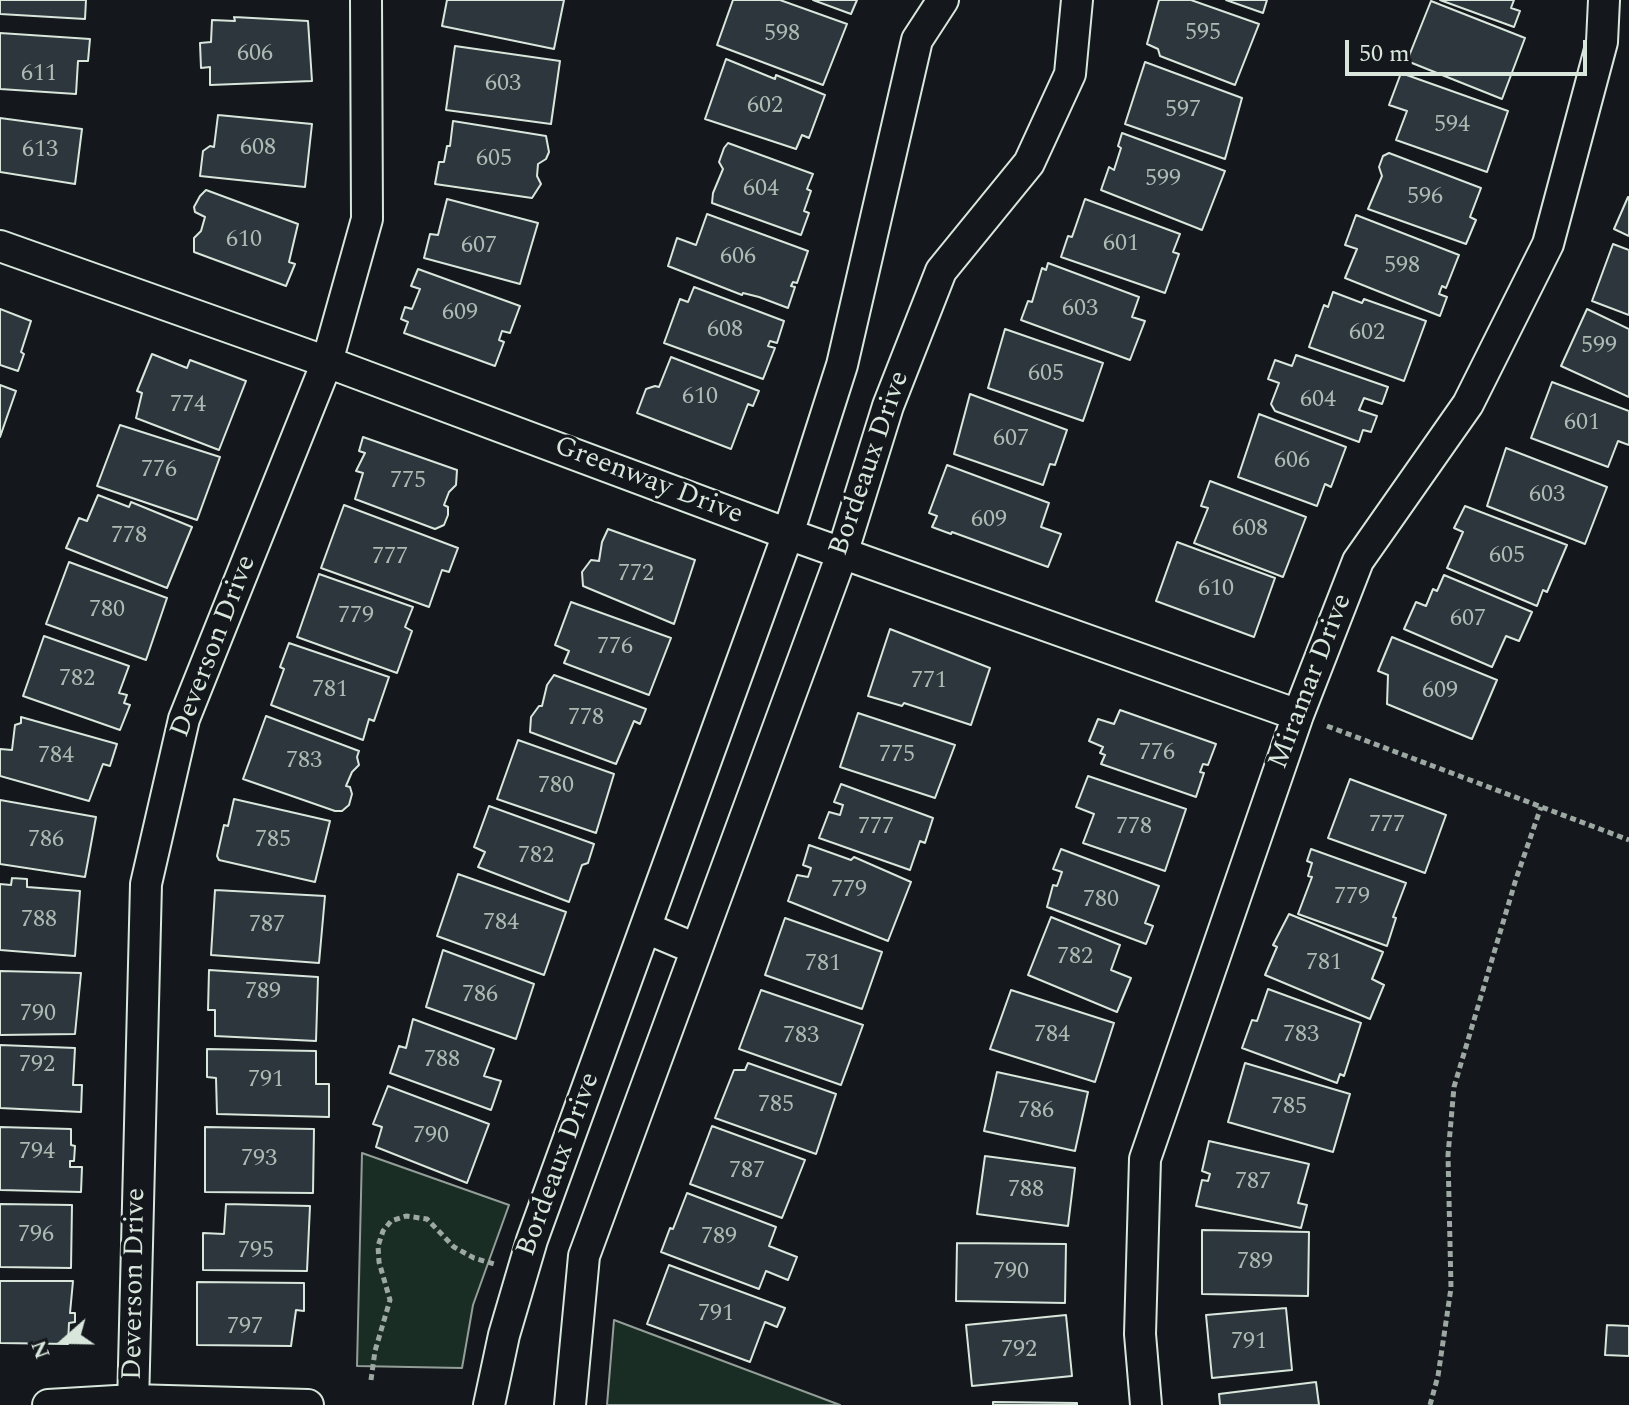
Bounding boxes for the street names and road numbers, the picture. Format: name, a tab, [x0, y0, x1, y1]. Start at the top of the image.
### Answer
street label: Bordeaux Drive	[824, 367, 918, 561]
street label: Greenway Drive	[549, 431, 747, 533]
street label: Deverson Drive	[165, 551, 265, 743]
street label: Miramar Drive	[1263, 590, 1361, 774]
street label: Bordeaux Drive	[511, 1069, 609, 1261]
street label: Deverson Drive	[118, 1187, 154, 1381]

